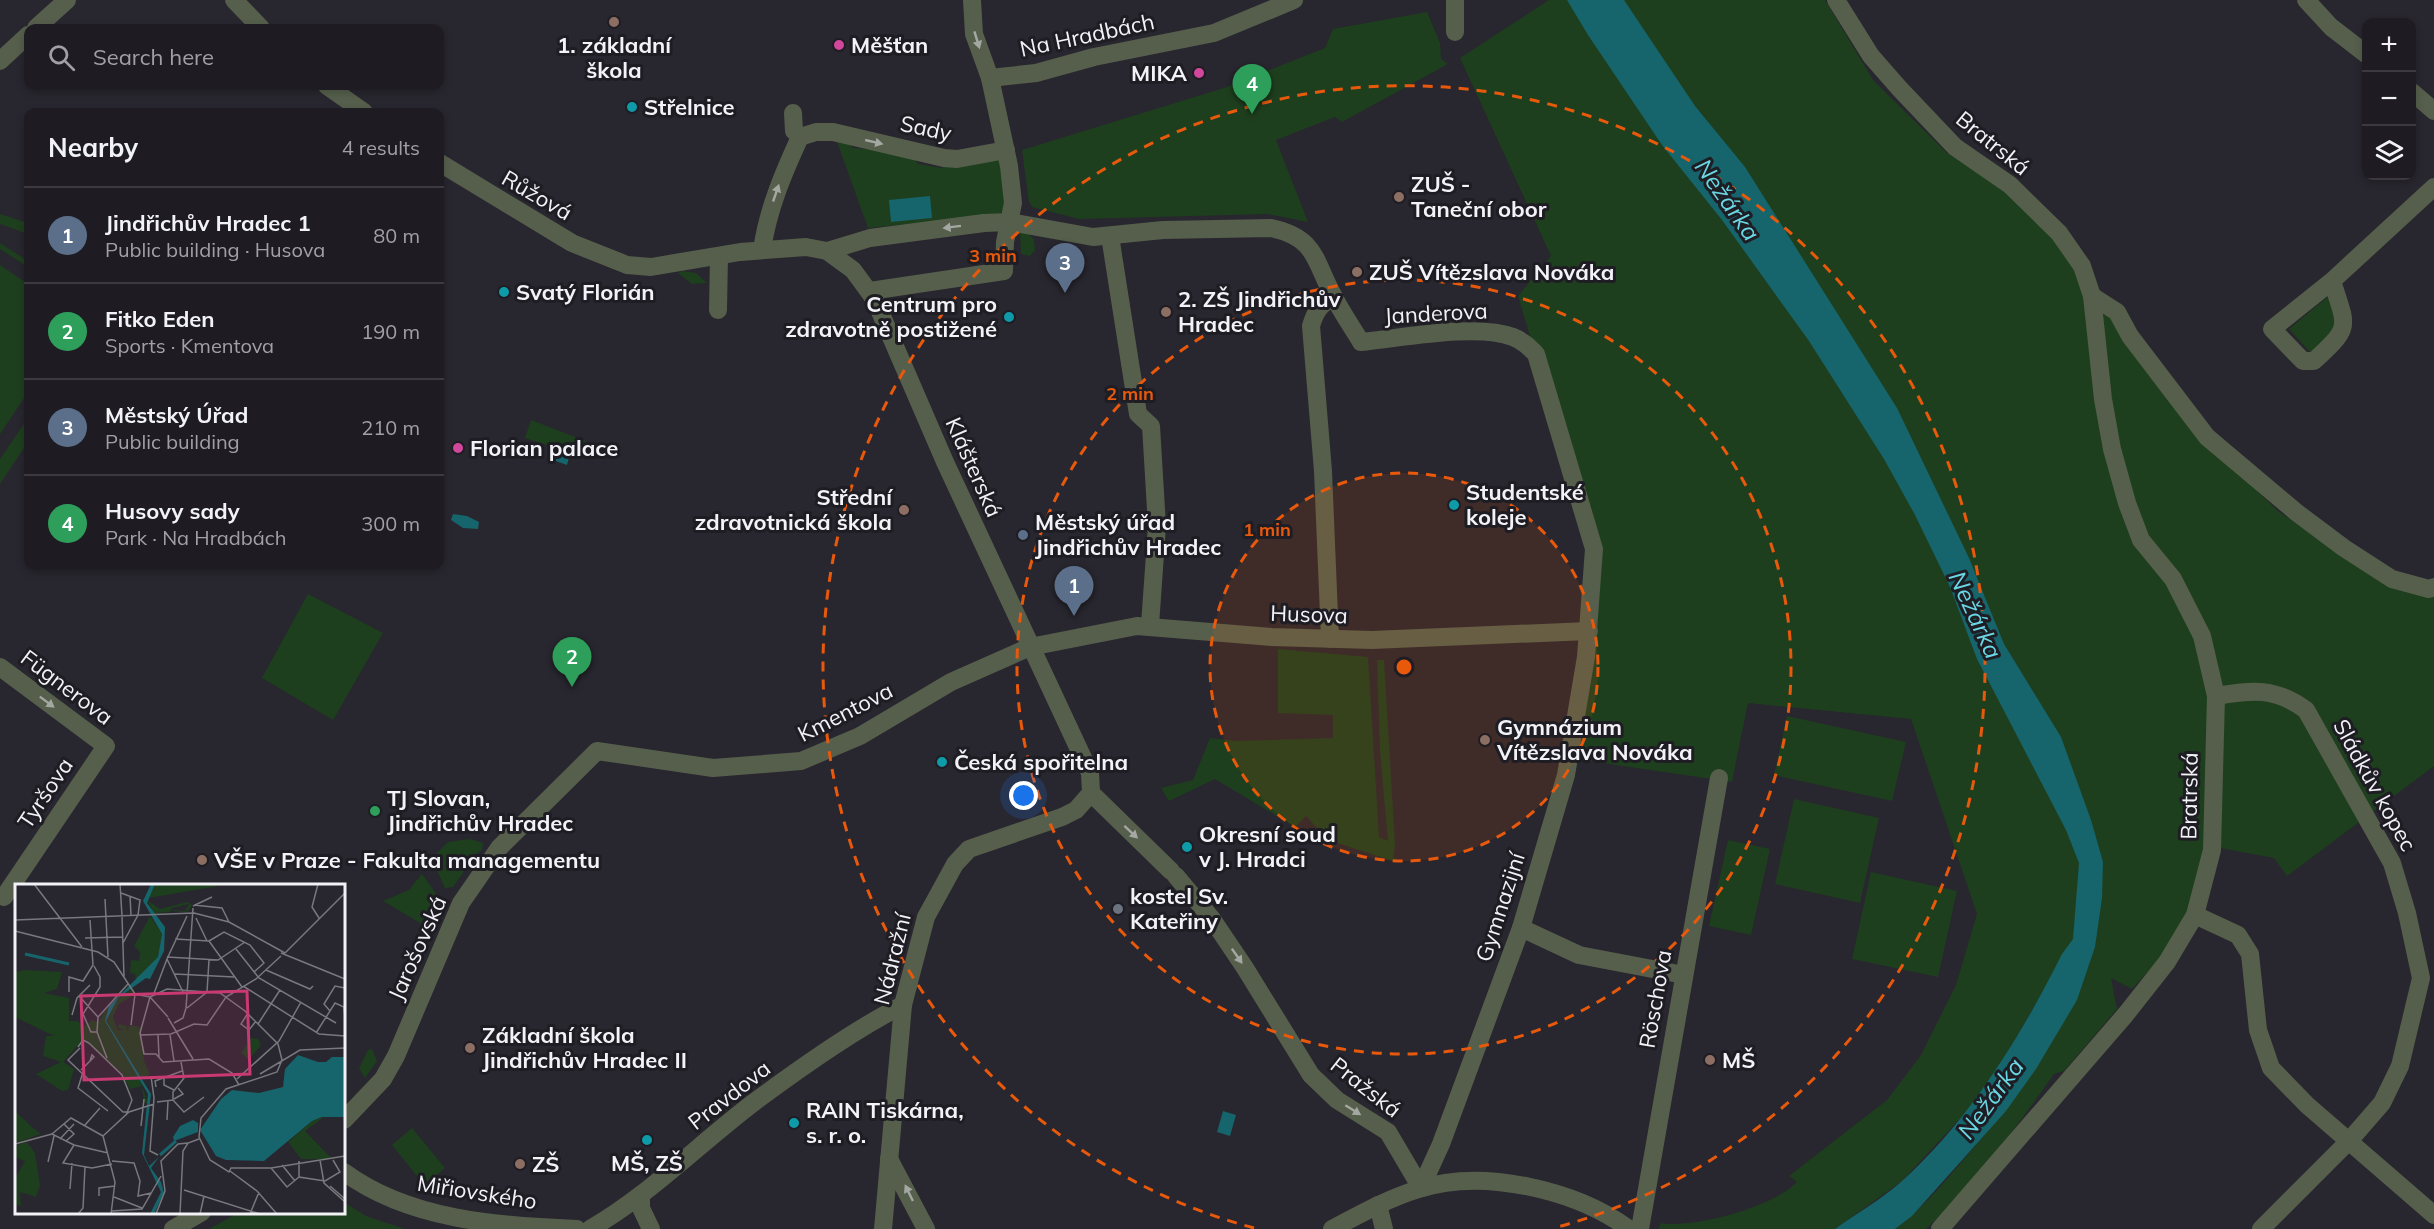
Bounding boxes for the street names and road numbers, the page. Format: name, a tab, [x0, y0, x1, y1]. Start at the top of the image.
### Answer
street label: Na Hradbách	[1017, 7, 1157, 63]
street label: Bratrská	[1950, 105, 2036, 181]
street label: Sady	[898, 109, 955, 147]
street label: Růžová	[497, 164, 577, 226]
street label: Janderova	[1384, 296, 1488, 330]
street label: Klášterská	[940, 413, 1008, 521]
street label: Husova	[1270, 599, 1348, 629]
street label: Fügnerova	[16, 643, 118, 731]
street label: Kmentova	[793, 676, 897, 748]
street label: Sládkův kopec	[2327, 714, 2423, 856]
street label: Tyršova	[11, 752, 79, 834]
street label: Bratrská	[2174, 752, 2204, 840]
street label: Gymnazijní	[1469, 847, 1531, 965]
street label: Jarošovská	[382, 892, 452, 1004]
street label: Nádražní	[867, 909, 917, 1008]
street label: Röschova	[1633, 948, 1677, 1050]
street label: Pražská	[1325, 1051, 1407, 1123]
street label: Pravdova	[682, 1054, 776, 1136]
street label: Miřiovského	[415, 1169, 539, 1215]

